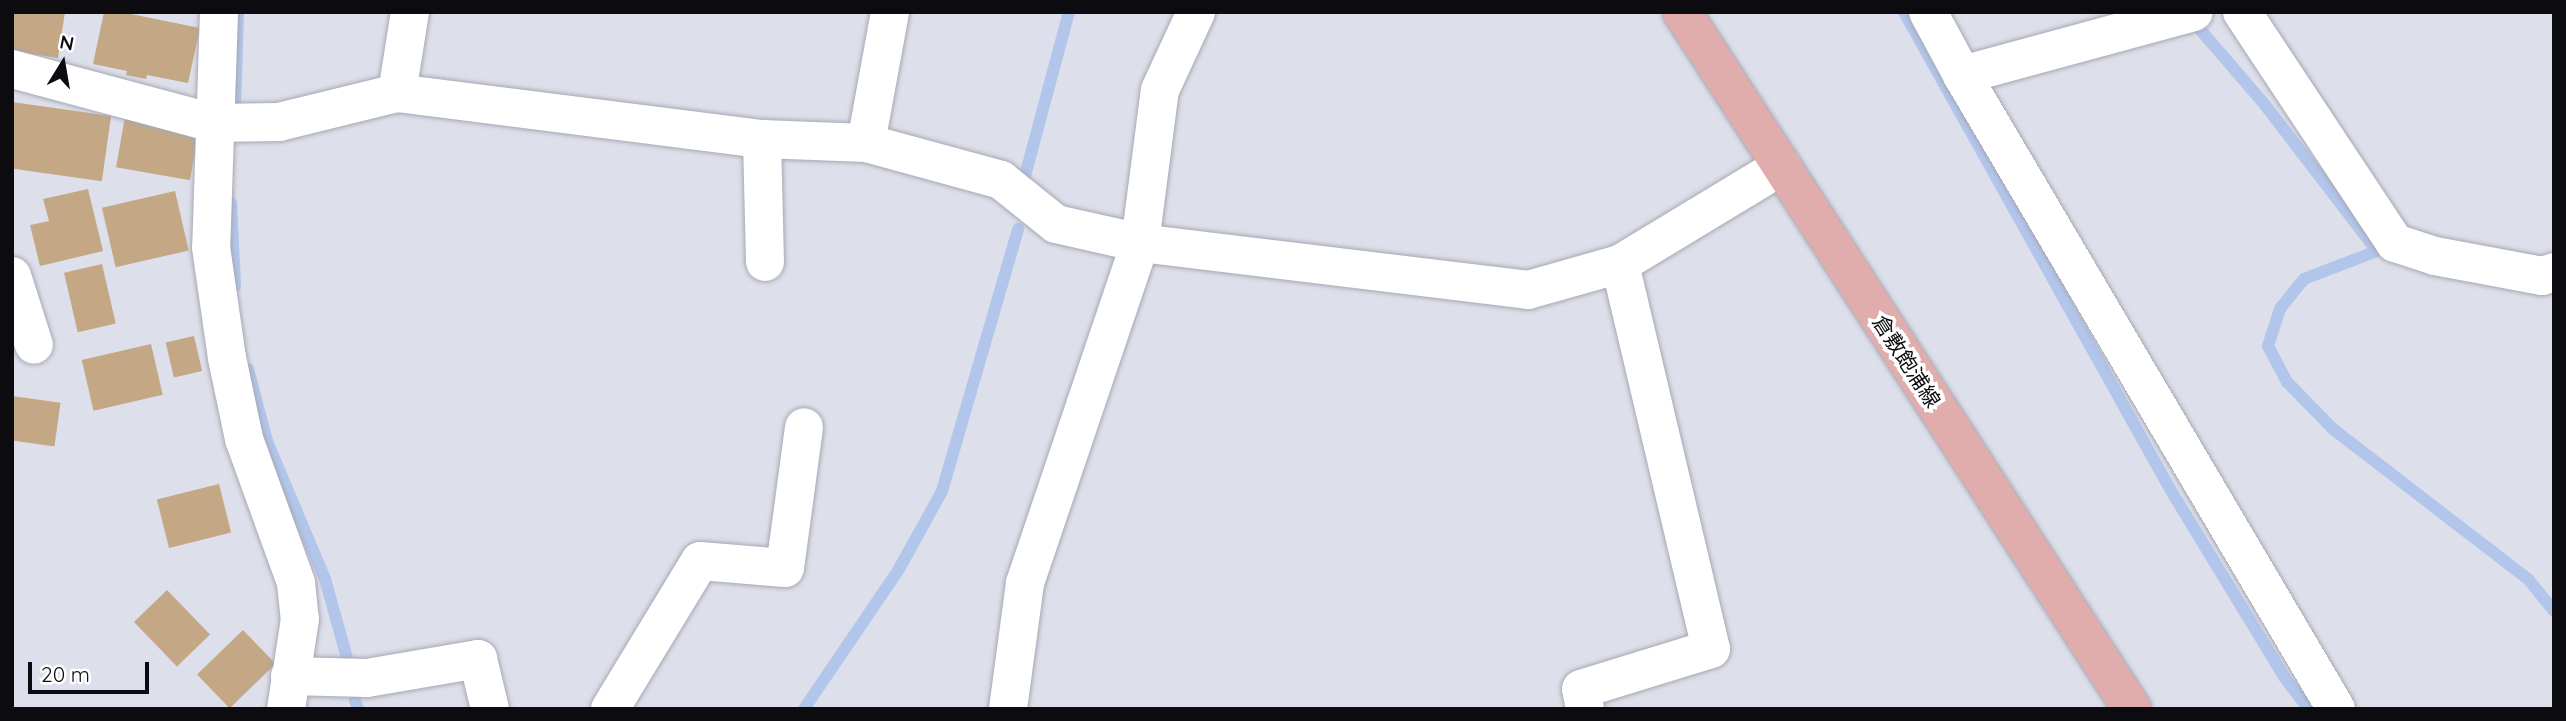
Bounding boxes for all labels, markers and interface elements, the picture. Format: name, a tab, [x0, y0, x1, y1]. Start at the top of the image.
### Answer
north arrow	[28, 28, 98, 98]
text: N	[58, 29, 76, 55]
street label: 倉敷飽浦線	[1868, 310, 1946, 412]
scale bar	[32, 648, 152, 692]
text: 20 m	[41, 661, 90, 687]

